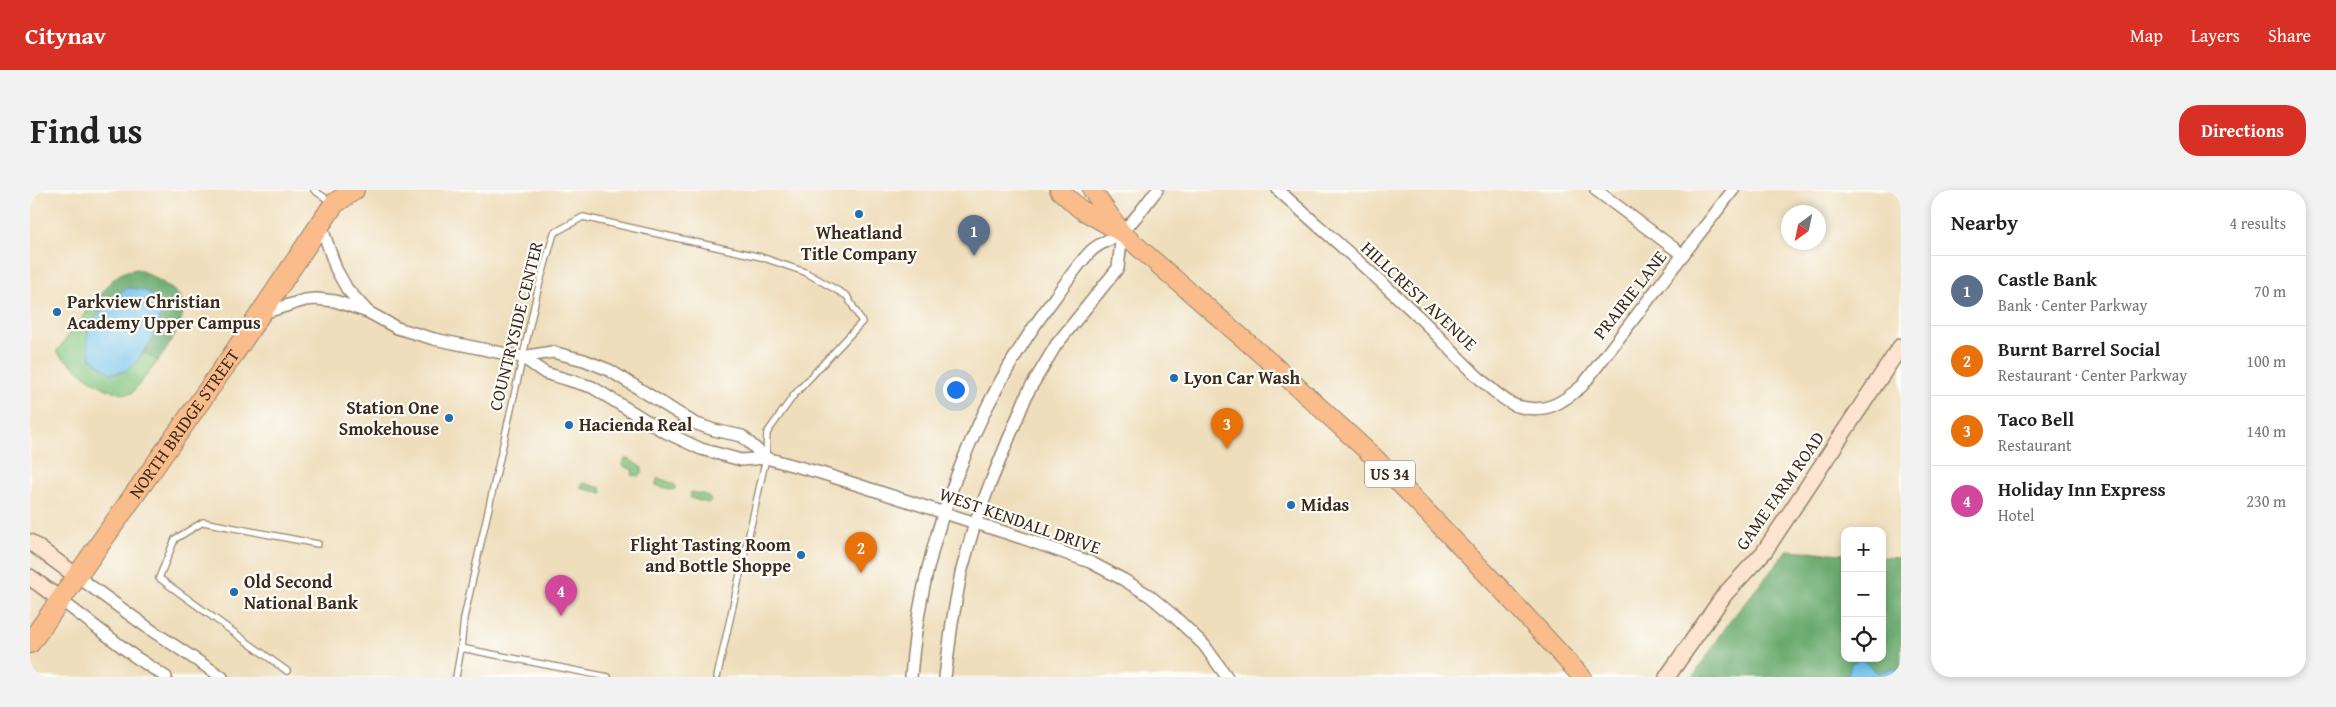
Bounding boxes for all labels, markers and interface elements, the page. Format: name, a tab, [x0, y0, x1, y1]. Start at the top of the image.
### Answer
text: Citynav	[25, 18, 106, 53]
text: Map	[2130, 22, 2163, 49]
text: Layers	[2191, 22, 2240, 49]
text: Share	[2268, 22, 2311, 49]
text: Find us	[30, 105, 143, 156]
button: Directions	[2179, 105, 2306, 156]
north arrow	[1781, 205, 1826, 250]
text: Nearby	[1951, 207, 2018, 238]
marker: Wheatland Title Company	[853, 208, 865, 220]
text: 4 results	[2229, 211, 2286, 235]
pin: 1	[958, 215, 990, 256]
place label: Wheatland Title Company	[801, 219, 918, 267]
street label: HILLCREST AVENUE	[1355, 235, 1483, 357]
street label: COUNTRYSIDE CENTER	[481, 238, 550, 413]
street label: PRAIRIE LANE	[1586, 245, 1673, 345]
text: Castle Bank	[1998, 265, 2097, 293]
text: 1	[1963, 279, 1971, 303]
text: 70 m	[2254, 279, 2286, 303]
place label: Parkview Christian Academy Upper Campus	[67, 288, 261, 336]
text: Bank · Center Parkway	[1998, 293, 2147, 317]
marker: Parkview Christian Academy Upper Campus	[51, 306, 63, 318]
text: Burnt Barrel Social	[1998, 335, 2160, 363]
street label: NORTH BRIDGE STREET	[122, 344, 246, 504]
text: 2	[1963, 349, 1971, 373]
text: 100 m	[2246, 349, 2286, 373]
text: Restaurant · Center Parkway	[1998, 363, 2187, 387]
place label: Lyon Car Wash	[1184, 364, 1301, 391]
marker: Lyon Car Wash	[1168, 372, 1180, 384]
your location	[943, 377, 969, 403]
place label: Station One Smokehouse	[339, 394, 439, 442]
text: Taco Bell	[1998, 405, 2074, 433]
pin: 3	[1211, 408, 1243, 449]
place label: Hacienda Real	[579, 411, 693, 438]
marker: Station One Smokehouse	[443, 412, 455, 424]
marker: Hacienda Real	[563, 419, 575, 431]
text: 3	[1963, 419, 1971, 443]
text: 140 m	[2246, 419, 2286, 443]
street label: GAME FARM ROAD	[1729, 426, 1831, 556]
text: Restaurant	[1998, 433, 2072, 457]
road number: US 34	[1365, 460, 1415, 488]
text: Holiday Inn Express	[1998, 475, 2166, 503]
street label: WEST KENDALL DRIVE	[936, 480, 1105, 561]
text: 4	[1963, 489, 1971, 513]
text: 230 m	[2246, 489, 2286, 513]
place label: Midas	[1301, 491, 1350, 518]
marker: Midas	[1285, 499, 1297, 511]
text: Hotel	[1998, 503, 2034, 527]
map controls	[1841, 527, 1886, 662]
button: +	[1841, 527, 1886, 572]
place label: Flight Tasting Room and Bottle Shoppe	[631, 531, 792, 579]
pin: 2	[845, 532, 877, 573]
marker: Flight Tasting Room and Bottle Shoppe	[795, 549, 807, 561]
place label: Old Second National Bank	[244, 568, 359, 616]
button: −	[1841, 572, 1886, 617]
pin: 4	[545, 575, 577, 616]
marker: Old Second National Bank	[228, 586, 240, 598]
button: locate	[1841, 617, 1886, 662]

